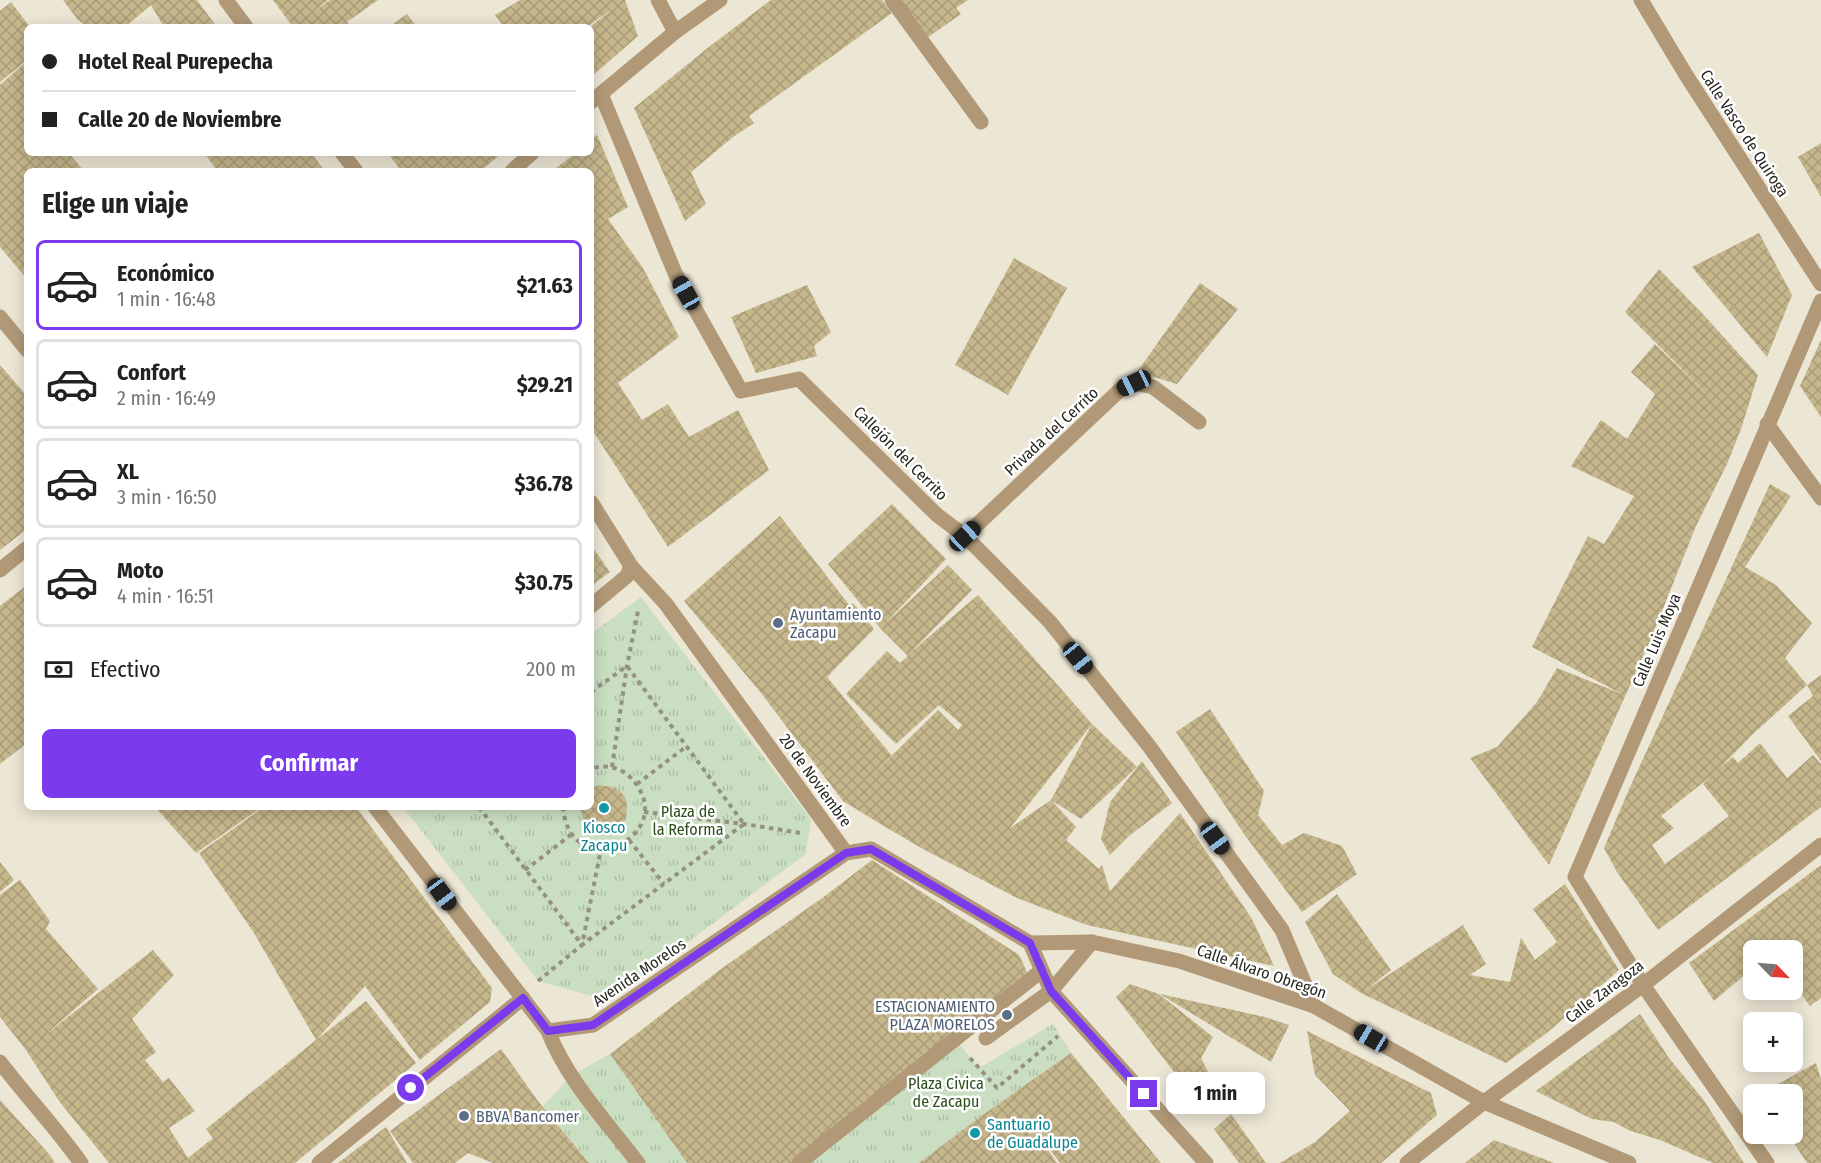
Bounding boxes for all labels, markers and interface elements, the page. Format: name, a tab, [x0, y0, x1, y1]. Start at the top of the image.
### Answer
text: Hotel Real Purepecha	[78, 48, 273, 75]
street label: Calle Vasco de Quiroga	[1696, 66, 1793, 201]
text: Calle 20 de Noviembre	[78, 106, 281, 133]
text: Elige un viaje	[42, 188, 188, 220]
icon: car	[45, 258, 99, 312]
text: Económico	[117, 260, 215, 287]
text: $21.63	[517, 272, 573, 299]
car	[669, 273, 703, 313]
text: 1 min · 16:48	[117, 287, 216, 311]
icon: car	[45, 357, 99, 411]
text: Confort	[117, 359, 186, 386]
car	[1114, 367, 1154, 399]
text: $29.21	[517, 371, 573, 398]
street label: Privada del Cerrito	[1000, 383, 1102, 480]
text: 2 min · 16:49	[117, 386, 216, 410]
street label: Callejón del Cerrito	[850, 402, 952, 504]
icon: car	[45, 456, 99, 510]
text: XL	[117, 458, 139, 485]
text: $36.78	[514, 470, 573, 497]
text: 3 min · 16:50	[117, 485, 217, 509]
car	[946, 517, 984, 555]
icon: car	[45, 555, 99, 609]
text: Moto	[117, 557, 164, 584]
text: $30.75	[515, 569, 573, 596]
text: 4 min · 16:51	[117, 584, 214, 608]
street label: Calle Luis Moya	[1628, 590, 1685, 690]
place label: Ayuntamiento Zacapu	[790, 605, 881, 642]
marker: Ayuntamiento Zacapu	[771, 616, 785, 630]
car	[1060, 638, 1096, 678]
icon: cash	[42, 653, 75, 686]
text: Efectivo	[90, 656, 161, 683]
text: 200 m	[526, 657, 576, 681]
button: Confirmar	[42, 729, 576, 798]
street label: 20 de Noviembre	[775, 730, 856, 831]
marker: Kiosco Zacapu	[597, 801, 611, 815]
park label: Plaza de la Reforma	[652, 802, 724, 839]
place label: Kiosco Zacapu	[581, 818, 627, 855]
car	[1197, 818, 1233, 858]
car	[424, 874, 460, 914]
street label: Avenida Morelos	[589, 934, 690, 1011]
street label: Calle Álvaro Obregón	[1194, 940, 1329, 1003]
north arrow	[1743, 940, 1803, 1000]
map controls	[1743, 940, 1803, 1144]
street label: Calle Zaragoza	[1561, 956, 1647, 1027]
place label: ESTACIONAMIENTO PLAZA MORELOS	[875, 997, 995, 1034]
marker: ESTACIONAMIENTO PLAZA MORELOS	[1000, 1008, 1014, 1022]
button: +	[1743, 1012, 1803, 1072]
car	[1351, 1021, 1391, 1055]
callout: 1 min	[1165, 1073, 1264, 1115]
route start	[397, 1074, 424, 1101]
park label: Plaza Civica de Zacapu	[908, 1074, 984, 1111]
route end	[1130, 1080, 1157, 1107]
text: 1 min	[1194, 1081, 1237, 1105]
button: −	[1743, 1084, 1803, 1144]
place label: BBVA Bancomer	[476, 1107, 580, 1126]
marker: BBVA Bancomer	[457, 1109, 471, 1123]
place label: Santuario de Guadalupe	[987, 1115, 1078, 1152]
marker: Santuario de Guadalupe	[968, 1126, 982, 1140]

